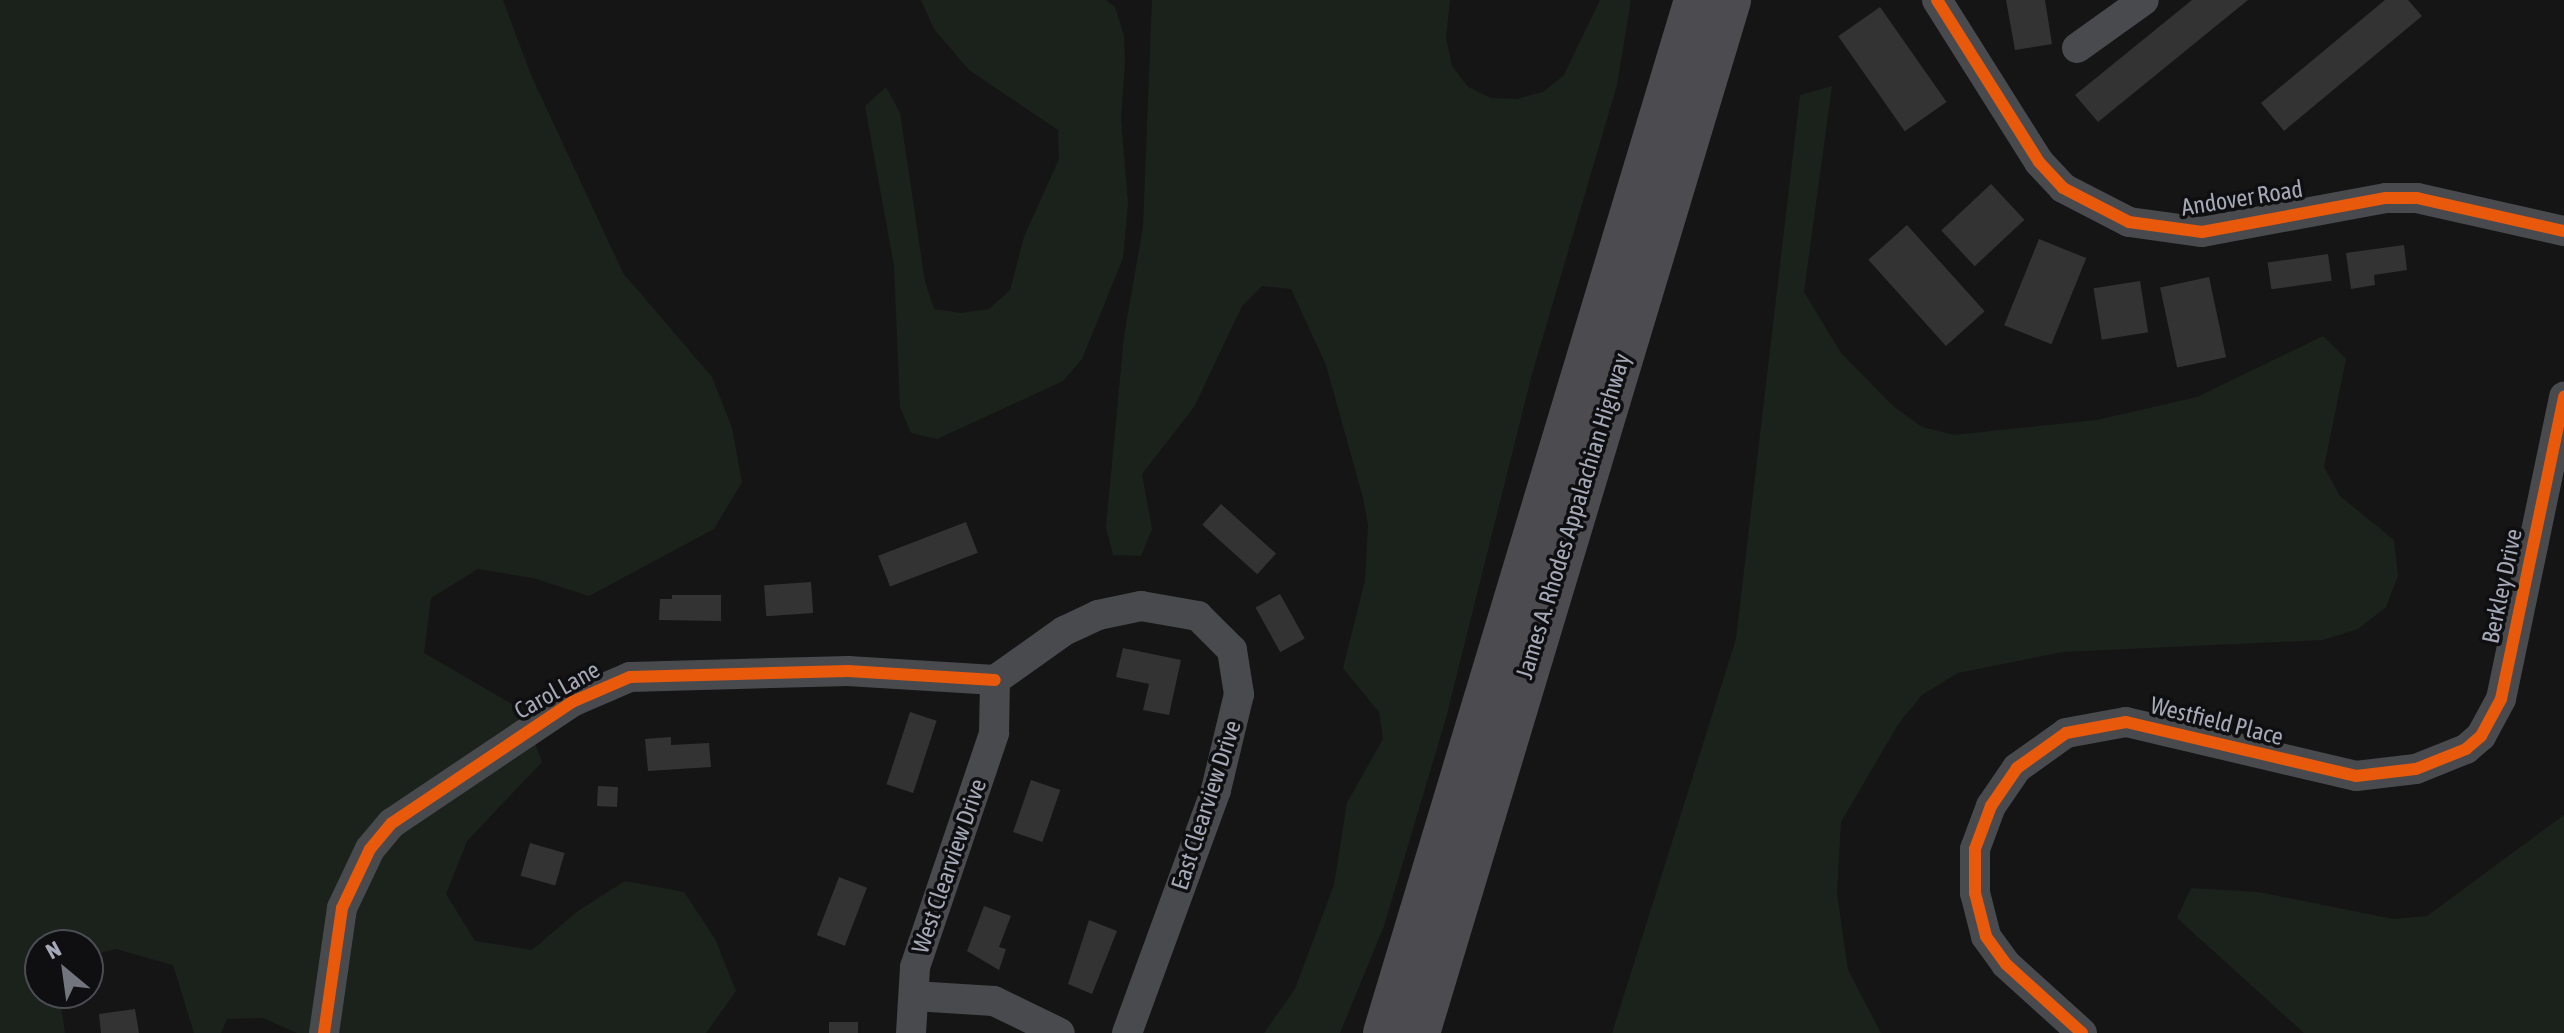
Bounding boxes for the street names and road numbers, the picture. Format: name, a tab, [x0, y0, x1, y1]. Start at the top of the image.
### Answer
street label: Andover Road	[2179, 174, 2305, 222]
street label: James A. Rhodes Appalachian Highway	[1510, 350, 1636, 682]
street label: Berkley Drive	[2476, 526, 2528, 646]
street label: Carol Lane	[509, 655, 605, 725]
street label: Westfield Place	[2148, 691, 2286, 751]
street label: East Clearview Drive	[1165, 717, 1247, 893]
street label: West Clearview Drive	[906, 775, 992, 957]

